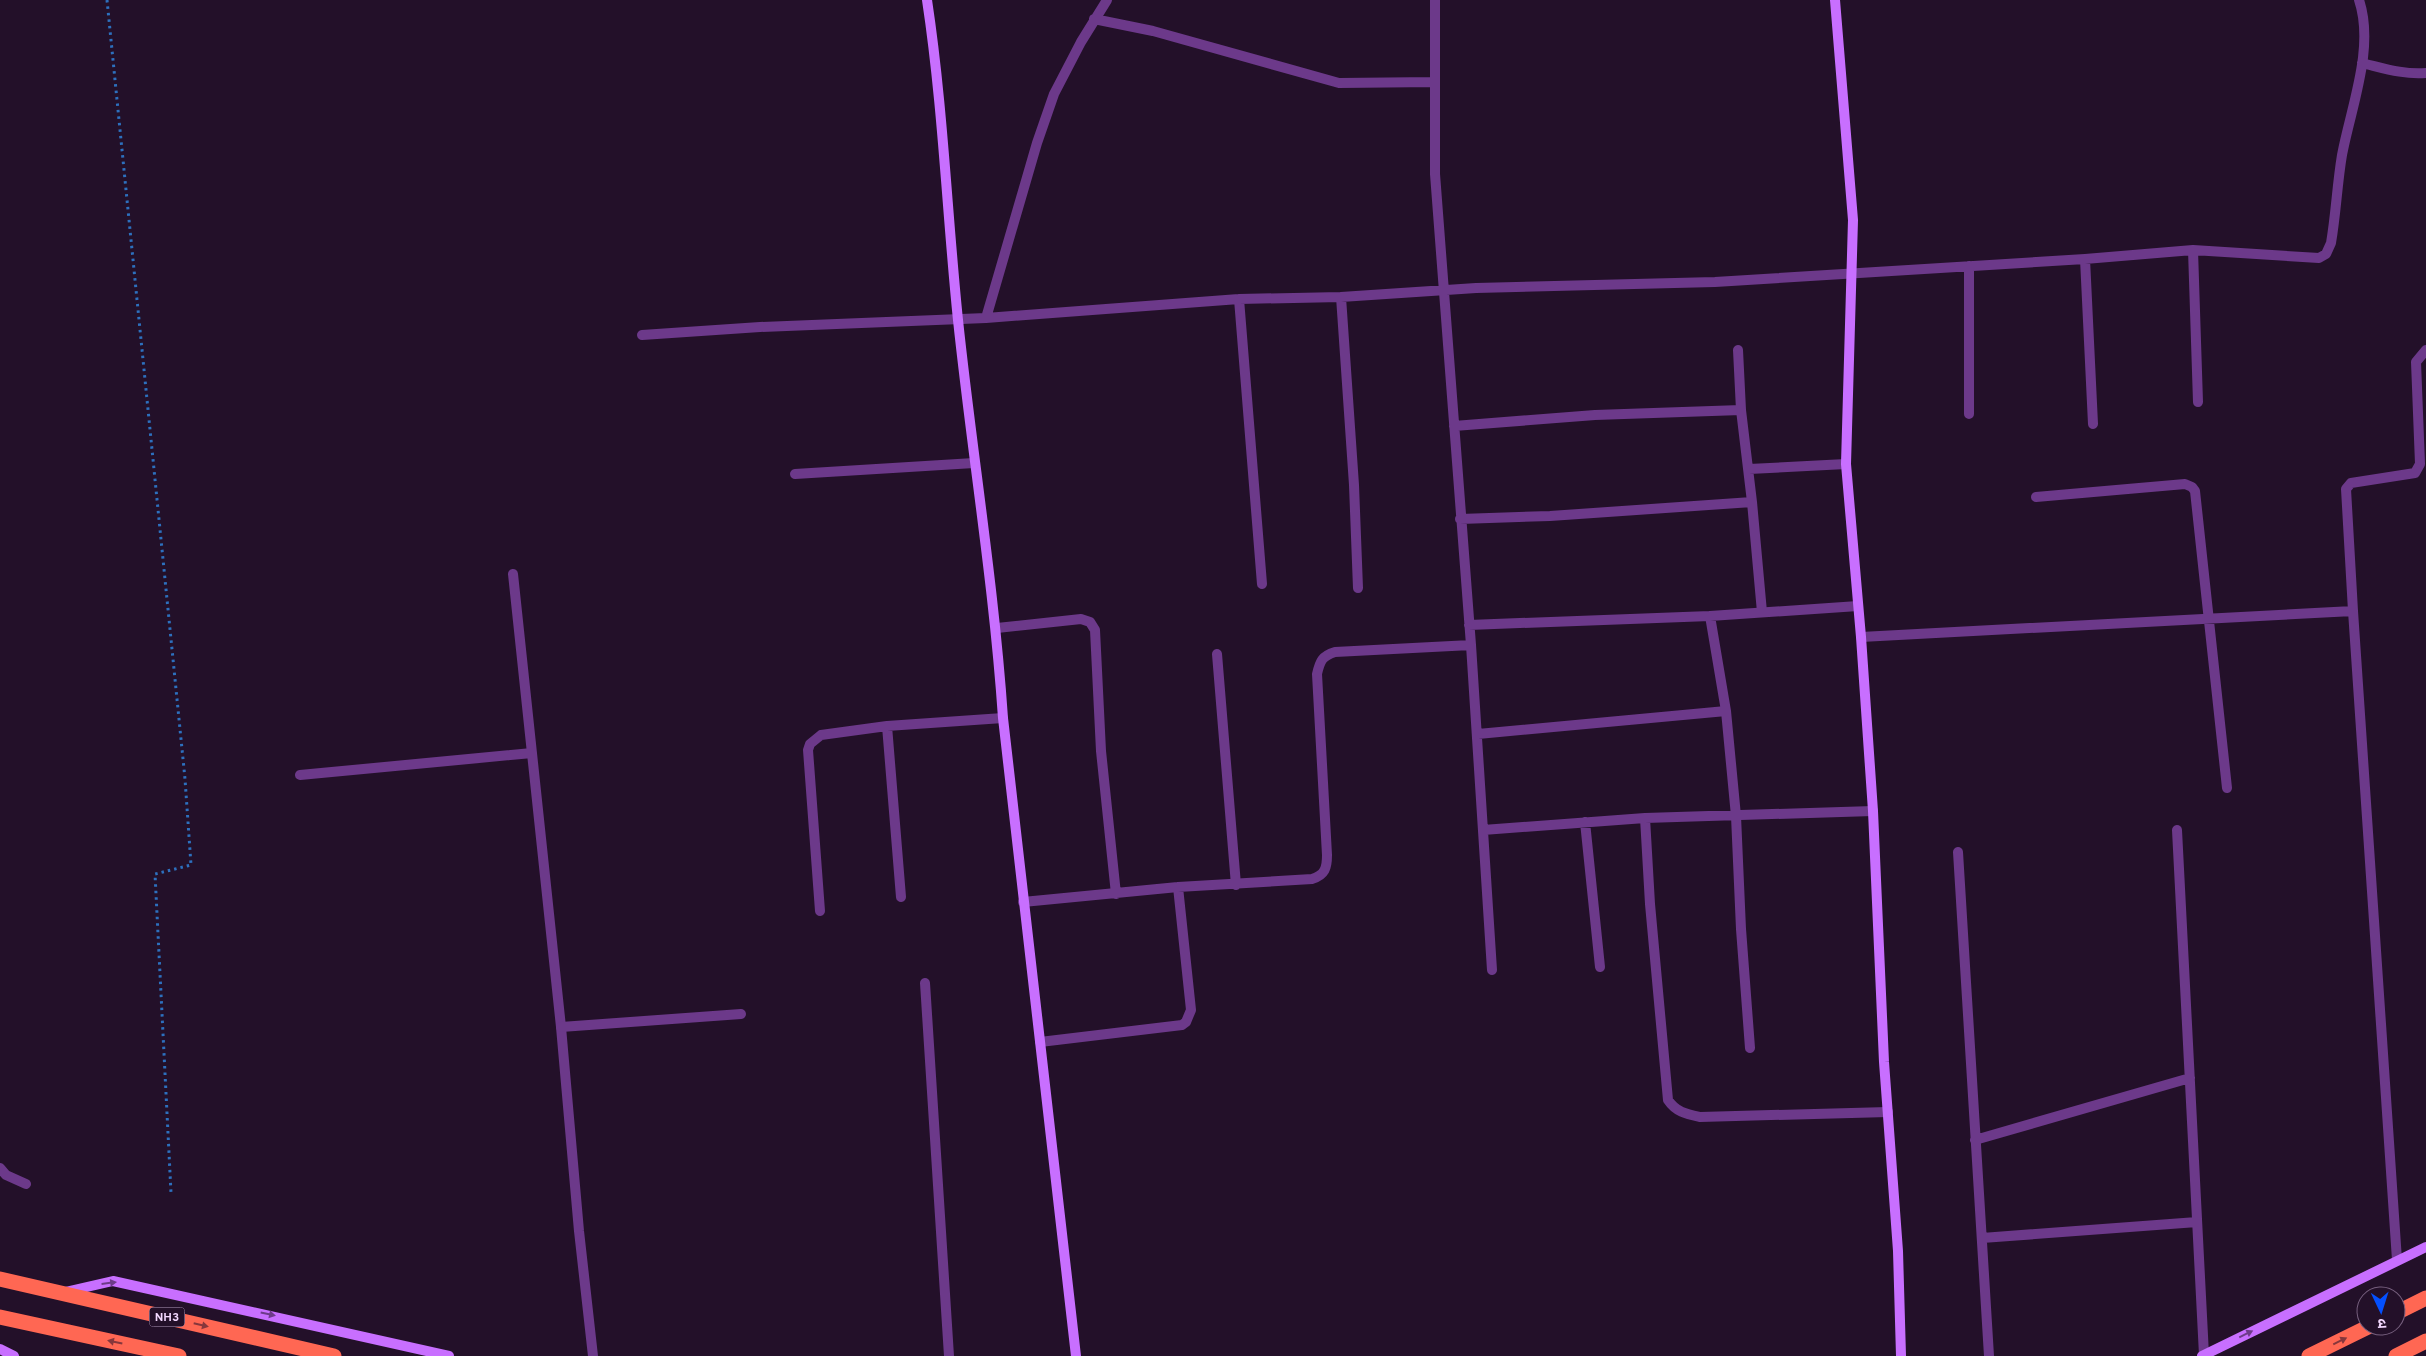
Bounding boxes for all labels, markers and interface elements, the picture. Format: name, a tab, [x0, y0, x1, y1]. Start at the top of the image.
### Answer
one-way arrow	[101, 1279, 117, 1287]
north arrow	[2356, 1286, 2406, 1336]
road number: NH3	[150, 1308, 184, 1326]
one-way arrow	[260, 1311, 276, 1319]
text: उ	[2376, 1314, 2386, 1331]
one-way arrow	[194, 1321, 209, 1329]
one-way arrow	[2239, 1330, 2253, 1338]
one-way arrow	[2333, 1337, 2347, 1345]
one-way arrow	[107, 1338, 122, 1346]

